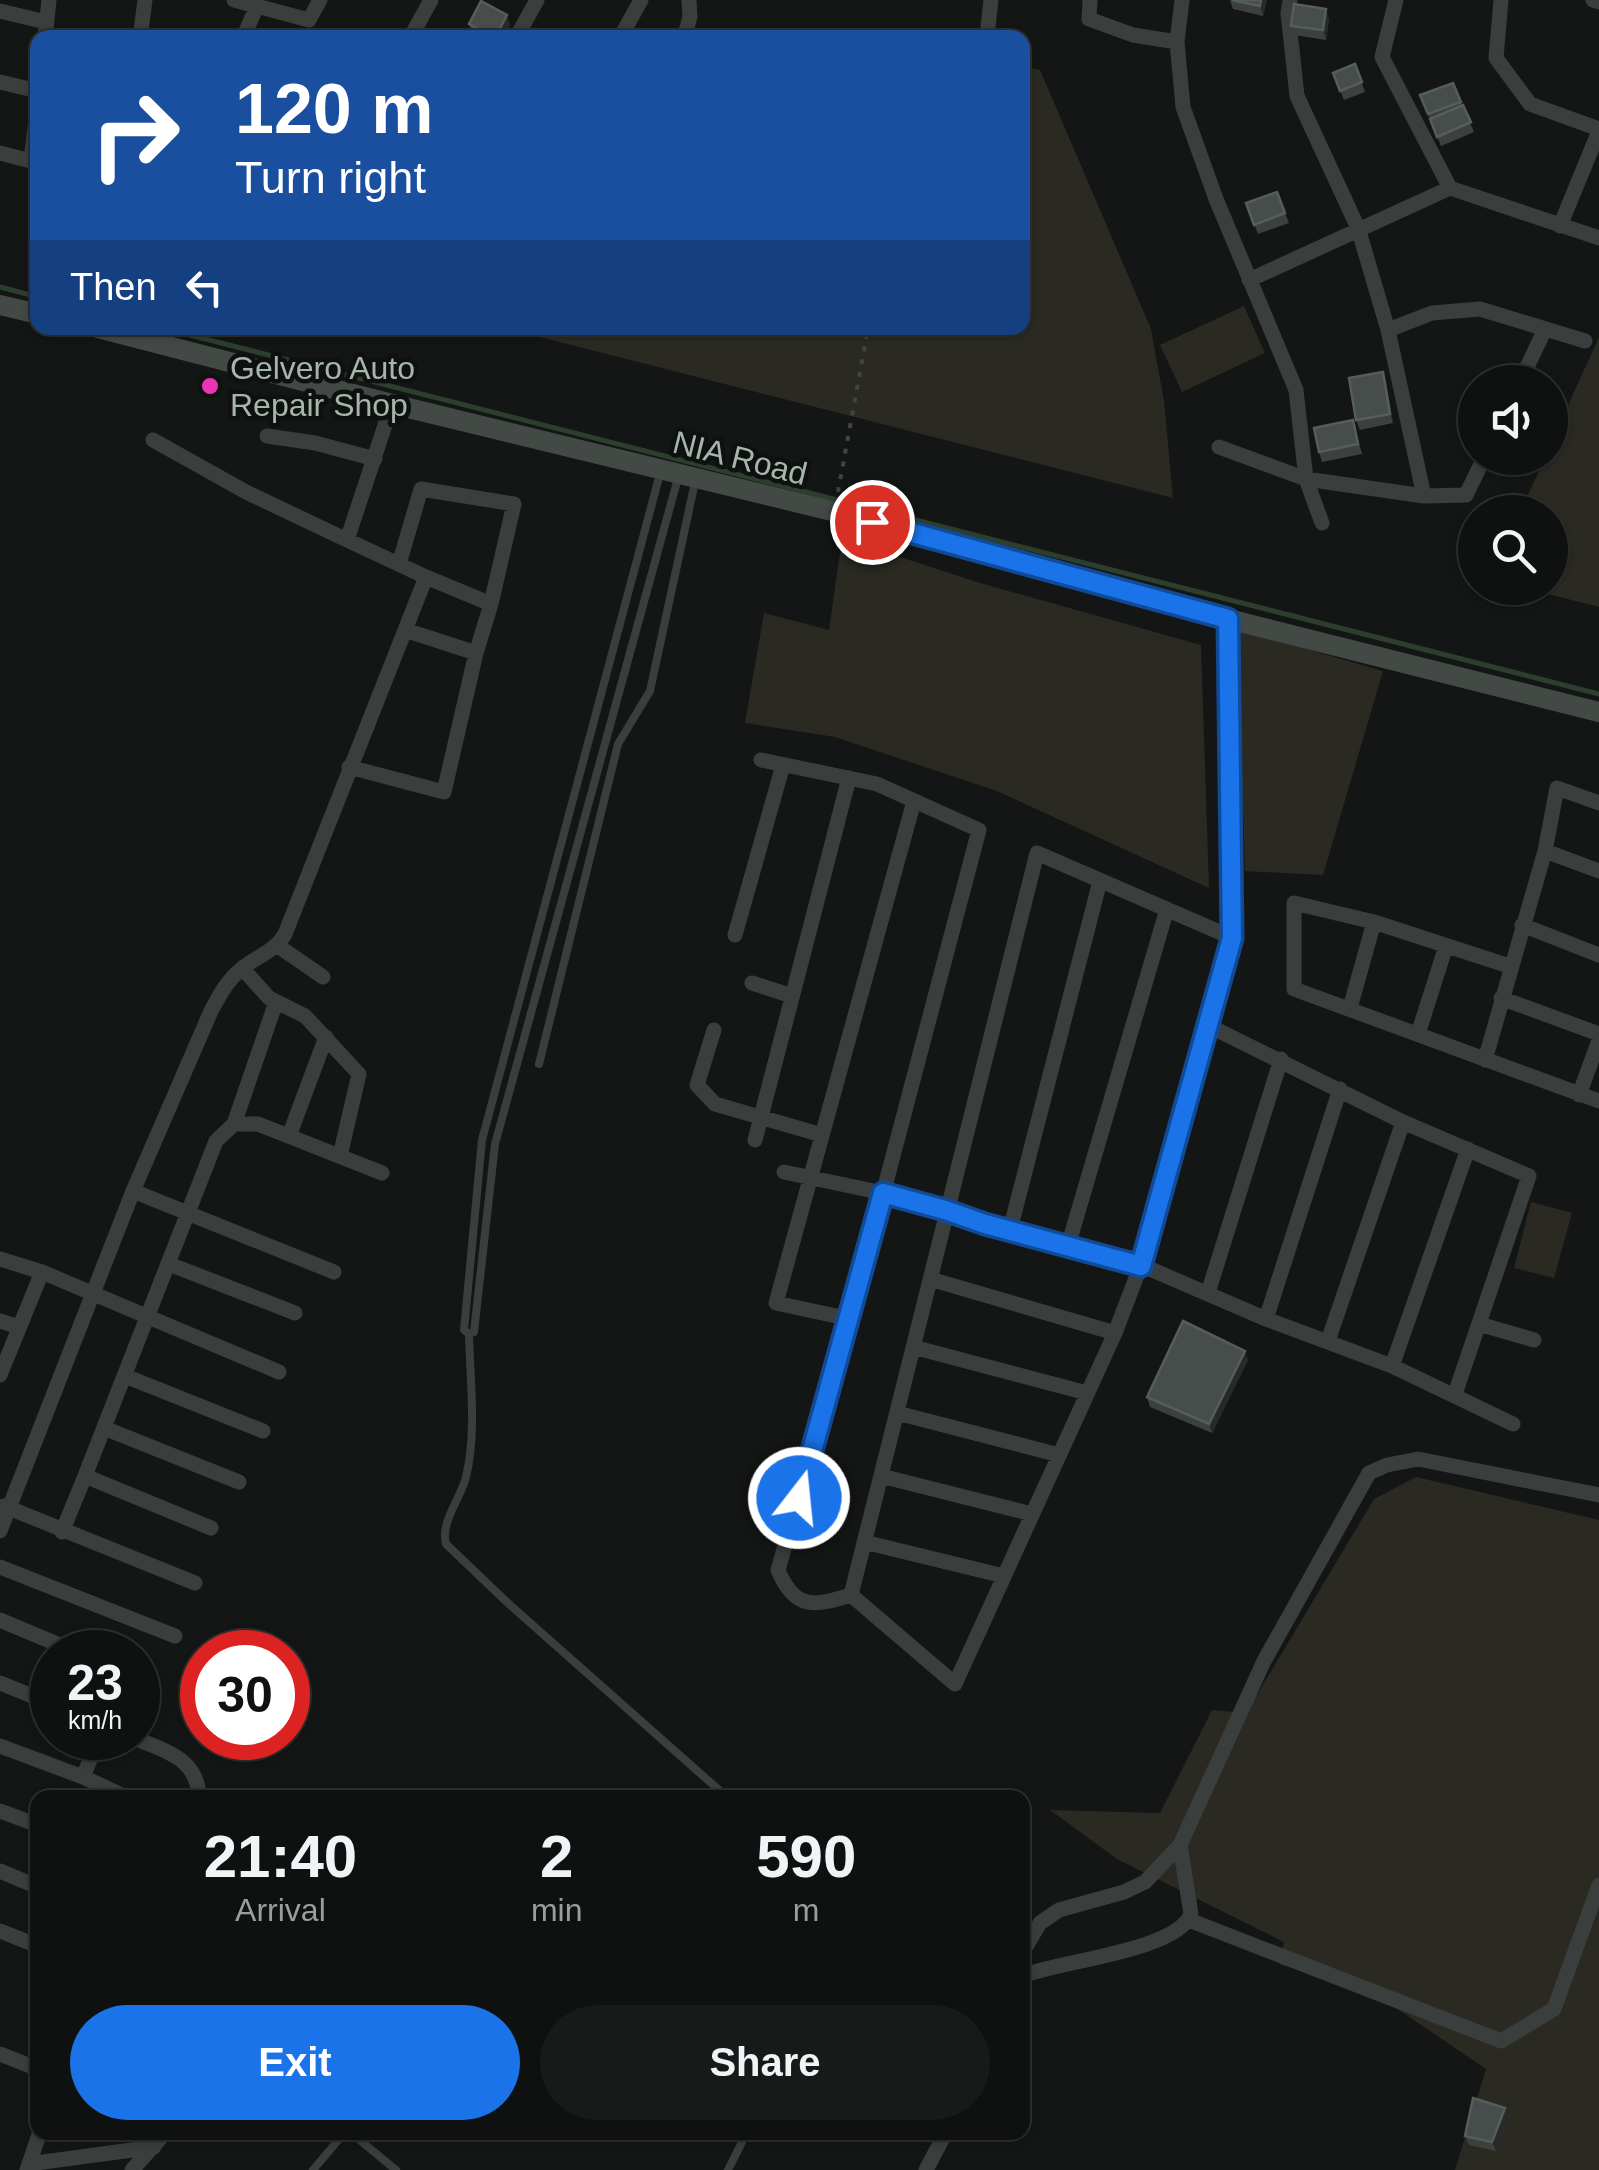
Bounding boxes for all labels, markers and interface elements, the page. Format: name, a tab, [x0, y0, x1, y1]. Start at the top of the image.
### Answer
icon: right	[70, 70, 200, 200]
text: 120 m	[235, 70, 433, 148]
text: Turn right	[235, 152, 426, 203]
icon: left	[177, 260, 232, 315]
text: Then	[70, 266, 157, 308]
place label: Gelvero Auto Repair Shop	[230, 350, 415, 423]
map controls	[1458, 365, 1568, 605]
button: sound	[1458, 365, 1568, 475]
marker: Gelvero Auto Repair Shop	[199, 375, 221, 397]
street label: NIA Road	[669, 424, 811, 492]
pin	[830, 480, 915, 565]
icon: arrive	[845, 495, 900, 550]
button: search	[1458, 495, 1568, 605]
position arrow	[747, 1446, 851, 1550]
speed limit sign: 30	[180, 1630, 310, 1760]
text: 23	[67, 1655, 123, 1711]
text: km/h	[68, 1706, 122, 1734]
text: 21:40	[204, 1823, 357, 1890]
text: 2	[540, 1823, 573, 1890]
text: 590	[756, 1823, 856, 1890]
text: Arrival	[235, 1892, 326, 1928]
text: min	[531, 1892, 582, 1928]
text: m	[793, 1892, 820, 1928]
button: Exit	[70, 2005, 520, 2120]
button: Share	[540, 2005, 990, 2120]

